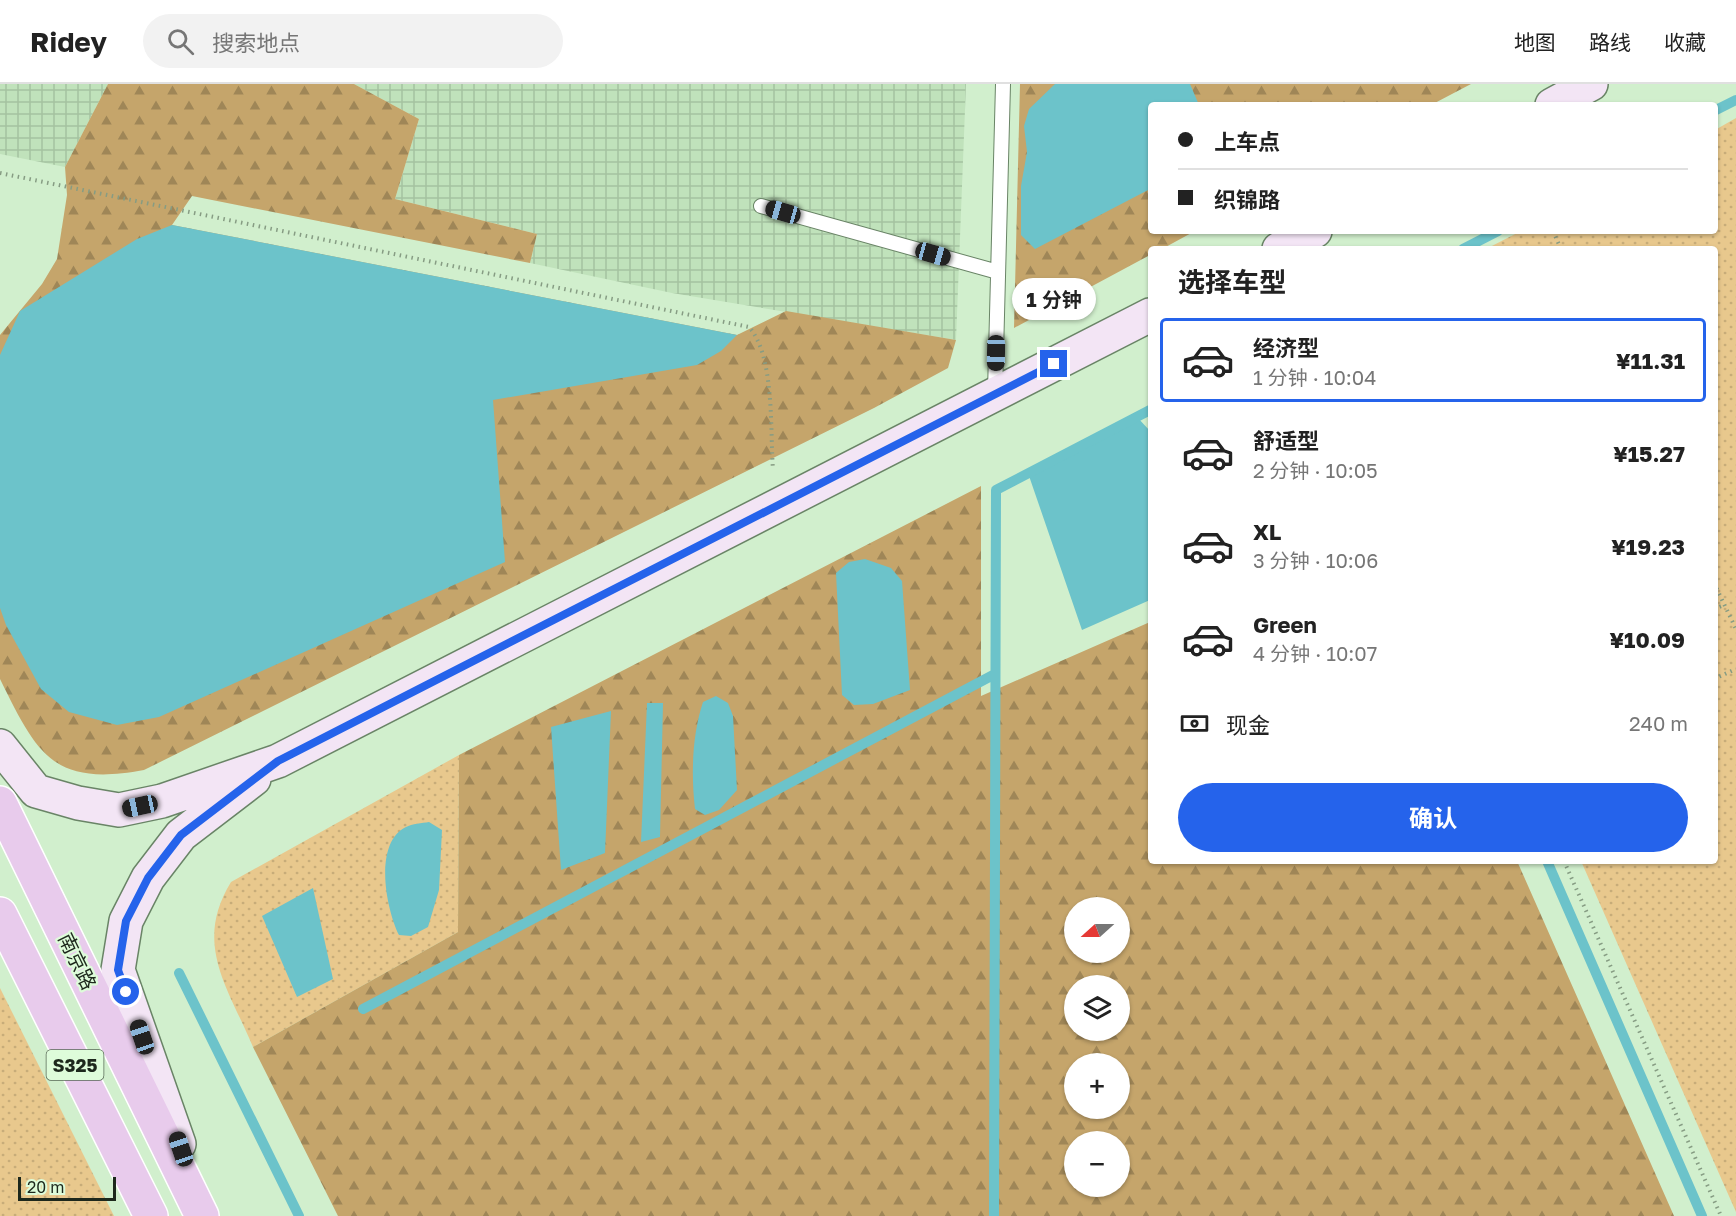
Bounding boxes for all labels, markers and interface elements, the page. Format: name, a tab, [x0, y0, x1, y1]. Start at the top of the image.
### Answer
search box	[143, 14, 563, 68]
text: Ridey	[30, 25, 107, 58]
icon: search	[164, 25, 197, 58]
text: 搜索地点	[212, 29, 300, 56]
text: 地图	[1514, 29, 1556, 55]
text: 路线	[1589, 29, 1631, 55]
text: 收藏	[1664, 29, 1706, 55]
text: 上车点	[1214, 128, 1280, 155]
text: 织锦路	[1214, 186, 1280, 213]
car	[763, 198, 803, 226]
car	[913, 240, 953, 268]
text: 选择车型	[1178, 266, 1286, 298]
callout: 1 分钟	[1012, 277, 1096, 319]
text: 1 分钟	[1026, 287, 1082, 311]
icon: car	[1181, 333, 1235, 387]
text: 经济型	[1253, 334, 1319, 361]
car	[987, 335, 1005, 371]
text: ¥11.31	[1616, 347, 1685, 374]
route end	[1040, 350, 1067, 377]
text: 1 分钟 · 10:04	[1253, 365, 1376, 389]
icon: car	[1181, 426, 1235, 480]
text: 舒适型	[1253, 427, 1319, 454]
text: ¥15.27	[1613, 440, 1685, 467]
text: 2 分钟 · 10:05	[1253, 458, 1378, 482]
text: XL	[1253, 518, 1281, 545]
icon: car	[1181, 519, 1235, 573]
text: ¥19.23	[1611, 533, 1685, 560]
text: 3 分钟 · 10:06	[1253, 548, 1378, 572]
text: Green	[1253, 611, 1317, 638]
icon: car	[1181, 612, 1235, 666]
text: ¥10.09	[1610, 626, 1685, 653]
text: 4 分钟 · 10:07	[1253, 641, 1377, 665]
icon: cash	[1178, 707, 1211, 740]
text: 现金	[1226, 711, 1270, 738]
text: 240 m	[1629, 711, 1688, 735]
button: 确认	[1178, 783, 1688, 852]
car	[121, 793, 159, 819]
north arrow	[1064, 897, 1130, 963]
map controls	[1064, 897, 1130, 1197]
street label: 南京路	[54, 929, 102, 993]
button: layers	[1064, 975, 1130, 1041]
route start	[112, 978, 139, 1005]
car	[128, 1017, 156, 1057]
road number: S325	[46, 1050, 104, 1080]
button: +	[1064, 1053, 1130, 1119]
car	[167, 1129, 195, 1169]
button: −	[1064, 1131, 1130, 1197]
scale bar	[18, 1174, 116, 1202]
text: 20 m	[27, 1177, 64, 1197]

